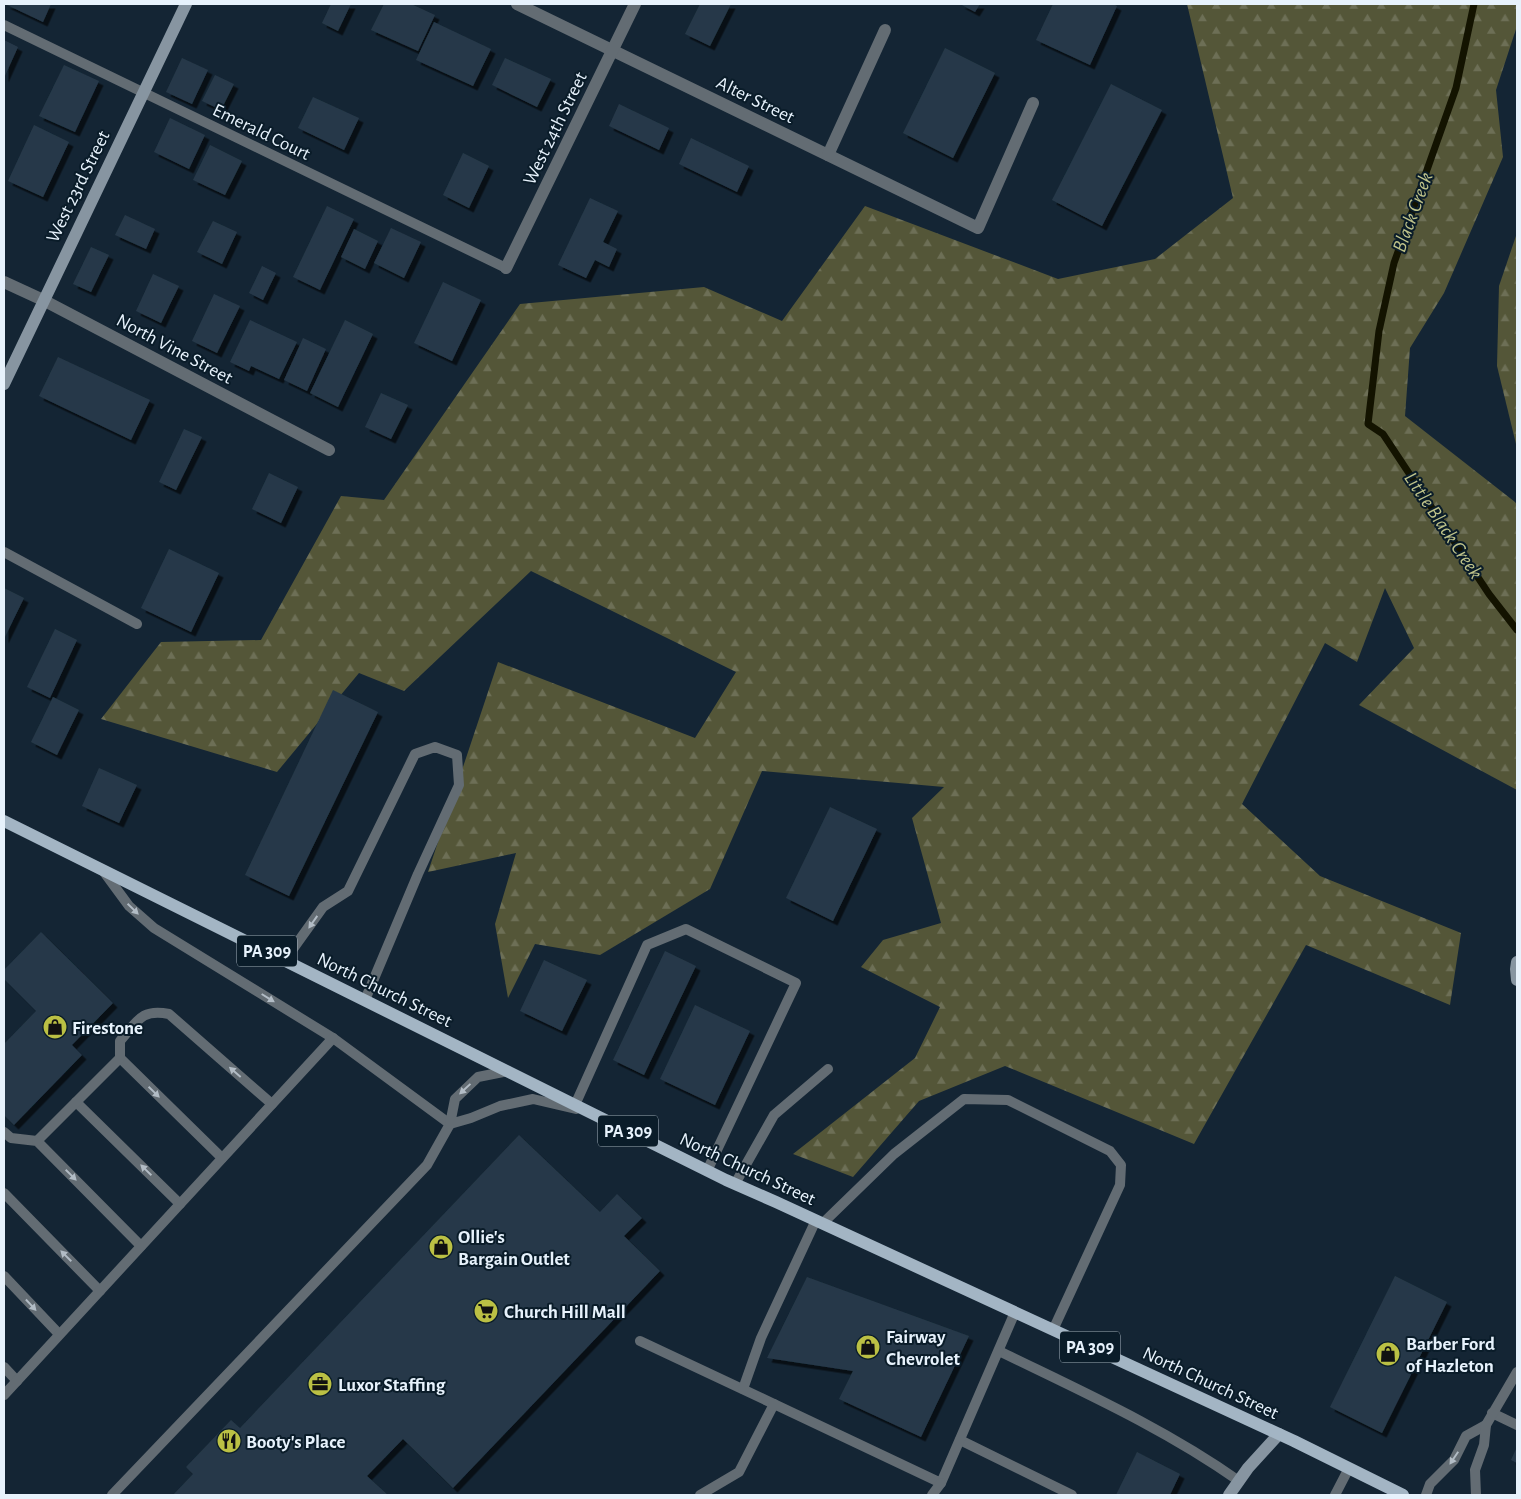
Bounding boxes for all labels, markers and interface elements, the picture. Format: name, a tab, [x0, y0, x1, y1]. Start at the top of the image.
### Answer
street label: West 24th Street	[520, 69, 591, 188]
street label: Alter Street	[713, 73, 797, 127]
street label: Emerald Court	[210, 101, 313, 164]
street label: West 23rd Street	[43, 128, 114, 245]
water label: Black Creek	[1389, 170, 1437, 255]
street label: North Vine Street	[113, 311, 236, 388]
water label: Little Black Creek	[1400, 468, 1486, 583]
one-way arrow	[127, 903, 139, 915]
one-way arrow	[308, 915, 318, 928]
road number: PA 309	[237, 936, 297, 966]
street label: North Church Street	[314, 950, 455, 1031]
one-way arrow	[261, 994, 274, 1003]
shop icon: Firestone	[42, 1014, 68, 1040]
place label: Firestone	[72, 1019, 143, 1038]
one-way arrow	[230, 1066, 242, 1078]
one-way arrow	[459, 1083, 471, 1095]
one-way arrow	[148, 1086, 160, 1098]
road number: PA 309	[598, 1116, 658, 1146]
street label: North Church Street	[677, 1130, 818, 1209]
one-way arrow	[140, 1164, 152, 1176]
one-way arrow	[65, 1169, 77, 1181]
place label: Ollie's Bargain Outlet	[458, 1228, 570, 1269]
shop icon: Ollie's Bargain Outlet	[428, 1234, 454, 1260]
one-way arrow	[60, 1250, 72, 1262]
supermarket icon: Church Hill Mall	[473, 1298, 499, 1324]
one-way arrow	[25, 1299, 37, 1311]
place label: Church Hill Mall	[504, 1303, 626, 1322]
place label: Fairway Chevrolet	[886, 1328, 960, 1369]
road number: PA 309	[1060, 1331, 1120, 1362]
shop icon: Fairway Chevrolet	[855, 1334, 881, 1360]
place label: Barber Ford of Hazleton	[1406, 1335, 1495, 1376]
shop icon: Barber Ford of Hazleton	[1375, 1341, 1401, 1367]
street label: North Church Street	[1140, 1344, 1281, 1423]
office icon: Luxor Staffing	[307, 1371, 333, 1397]
place label: Luxor Staffing	[338, 1376, 446, 1395]
restaurant icon: Booty's Place	[216, 1428, 242, 1454]
place label: Booty's Place	[246, 1433, 345, 1452]
one-way arrow	[1449, 1451, 1459, 1465]

